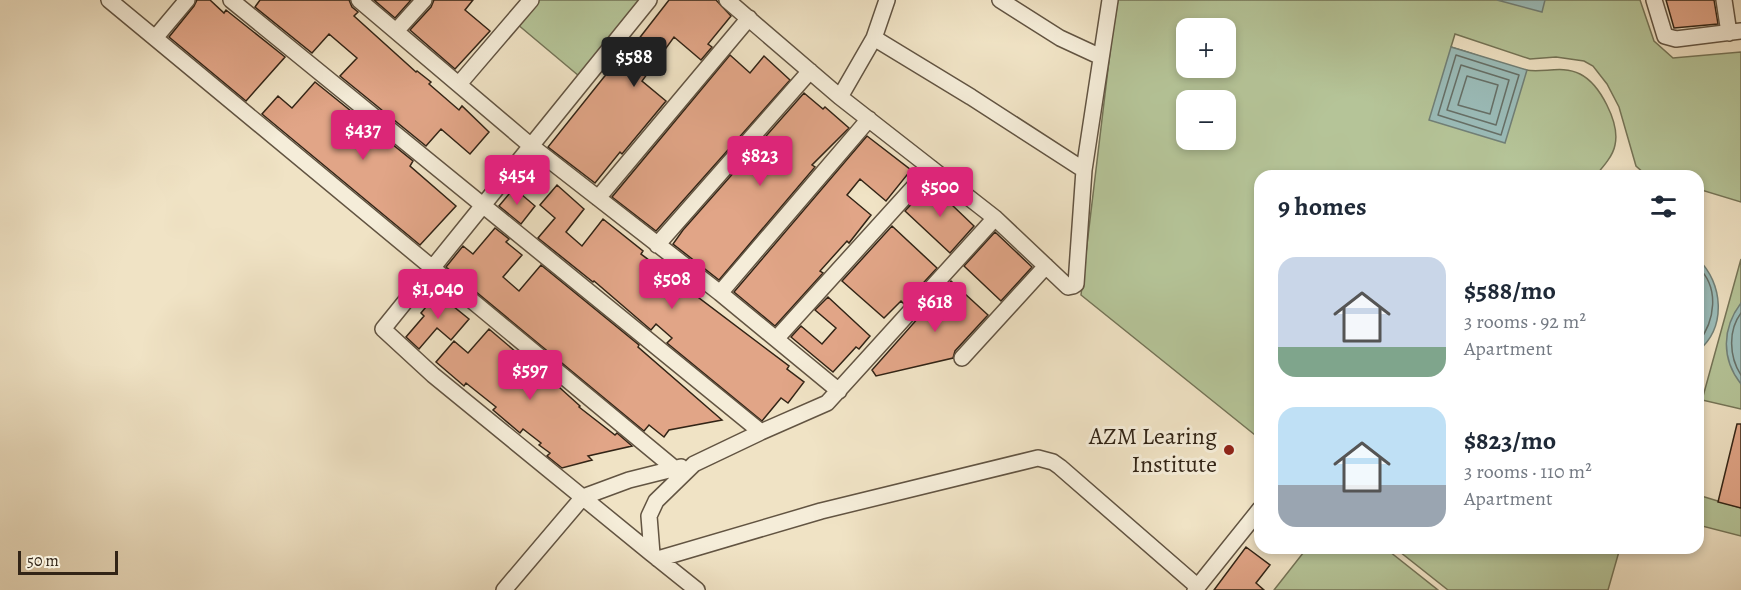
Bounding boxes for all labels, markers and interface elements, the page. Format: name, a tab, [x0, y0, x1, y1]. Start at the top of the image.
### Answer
map controls	[1176, 18, 1236, 150]
button: +	[1176, 18, 1236, 78]
pin: $588	[598, 37, 670, 88]
text: $588	[615, 43, 653, 70]
button: −	[1176, 90, 1236, 150]
pin: $437	[327, 110, 399, 161]
text: $437	[345, 116, 381, 143]
pin: $823	[724, 136, 796, 187]
text: $823	[741, 142, 779, 169]
pin: $454	[481, 155, 553, 206]
text: $454	[499, 161, 535, 188]
pin: $500	[904, 167, 976, 218]
text: $500	[921, 173, 959, 200]
text: 9 homes	[1278, 189, 1367, 224]
icon: filters	[1647, 190, 1680, 223]
pin: $508	[636, 259, 708, 310]
text: $508	[653, 265, 691, 292]
pin: $1,040	[389, 269, 487, 320]
text: $588/mo	[1464, 273, 1556, 308]
text: $1,040	[412, 275, 464, 302]
icon: home	[1326, 281, 1398, 353]
pin: $618	[899, 282, 971, 333]
text: $618	[917, 288, 953, 315]
text: 3 rooms · 92 m²	[1464, 308, 1586, 335]
text: Apartment	[1464, 335, 1553, 362]
pin: $597	[494, 350, 566, 401]
text: $597	[512, 356, 548, 383]
place label: AZM Learing Institute	[1088, 420, 1217, 480]
text: $823/mo	[1464, 423, 1556, 458]
icon: home	[1326, 431, 1398, 503]
marker: AZM Learing Institute	[1222, 443, 1236, 457]
text: 3 rooms · 110 m²	[1464, 458, 1592, 485]
text: Apartment	[1464, 485, 1553, 512]
scale bar	[18, 548, 118, 576]
text: 50 m	[27, 550, 59, 572]

